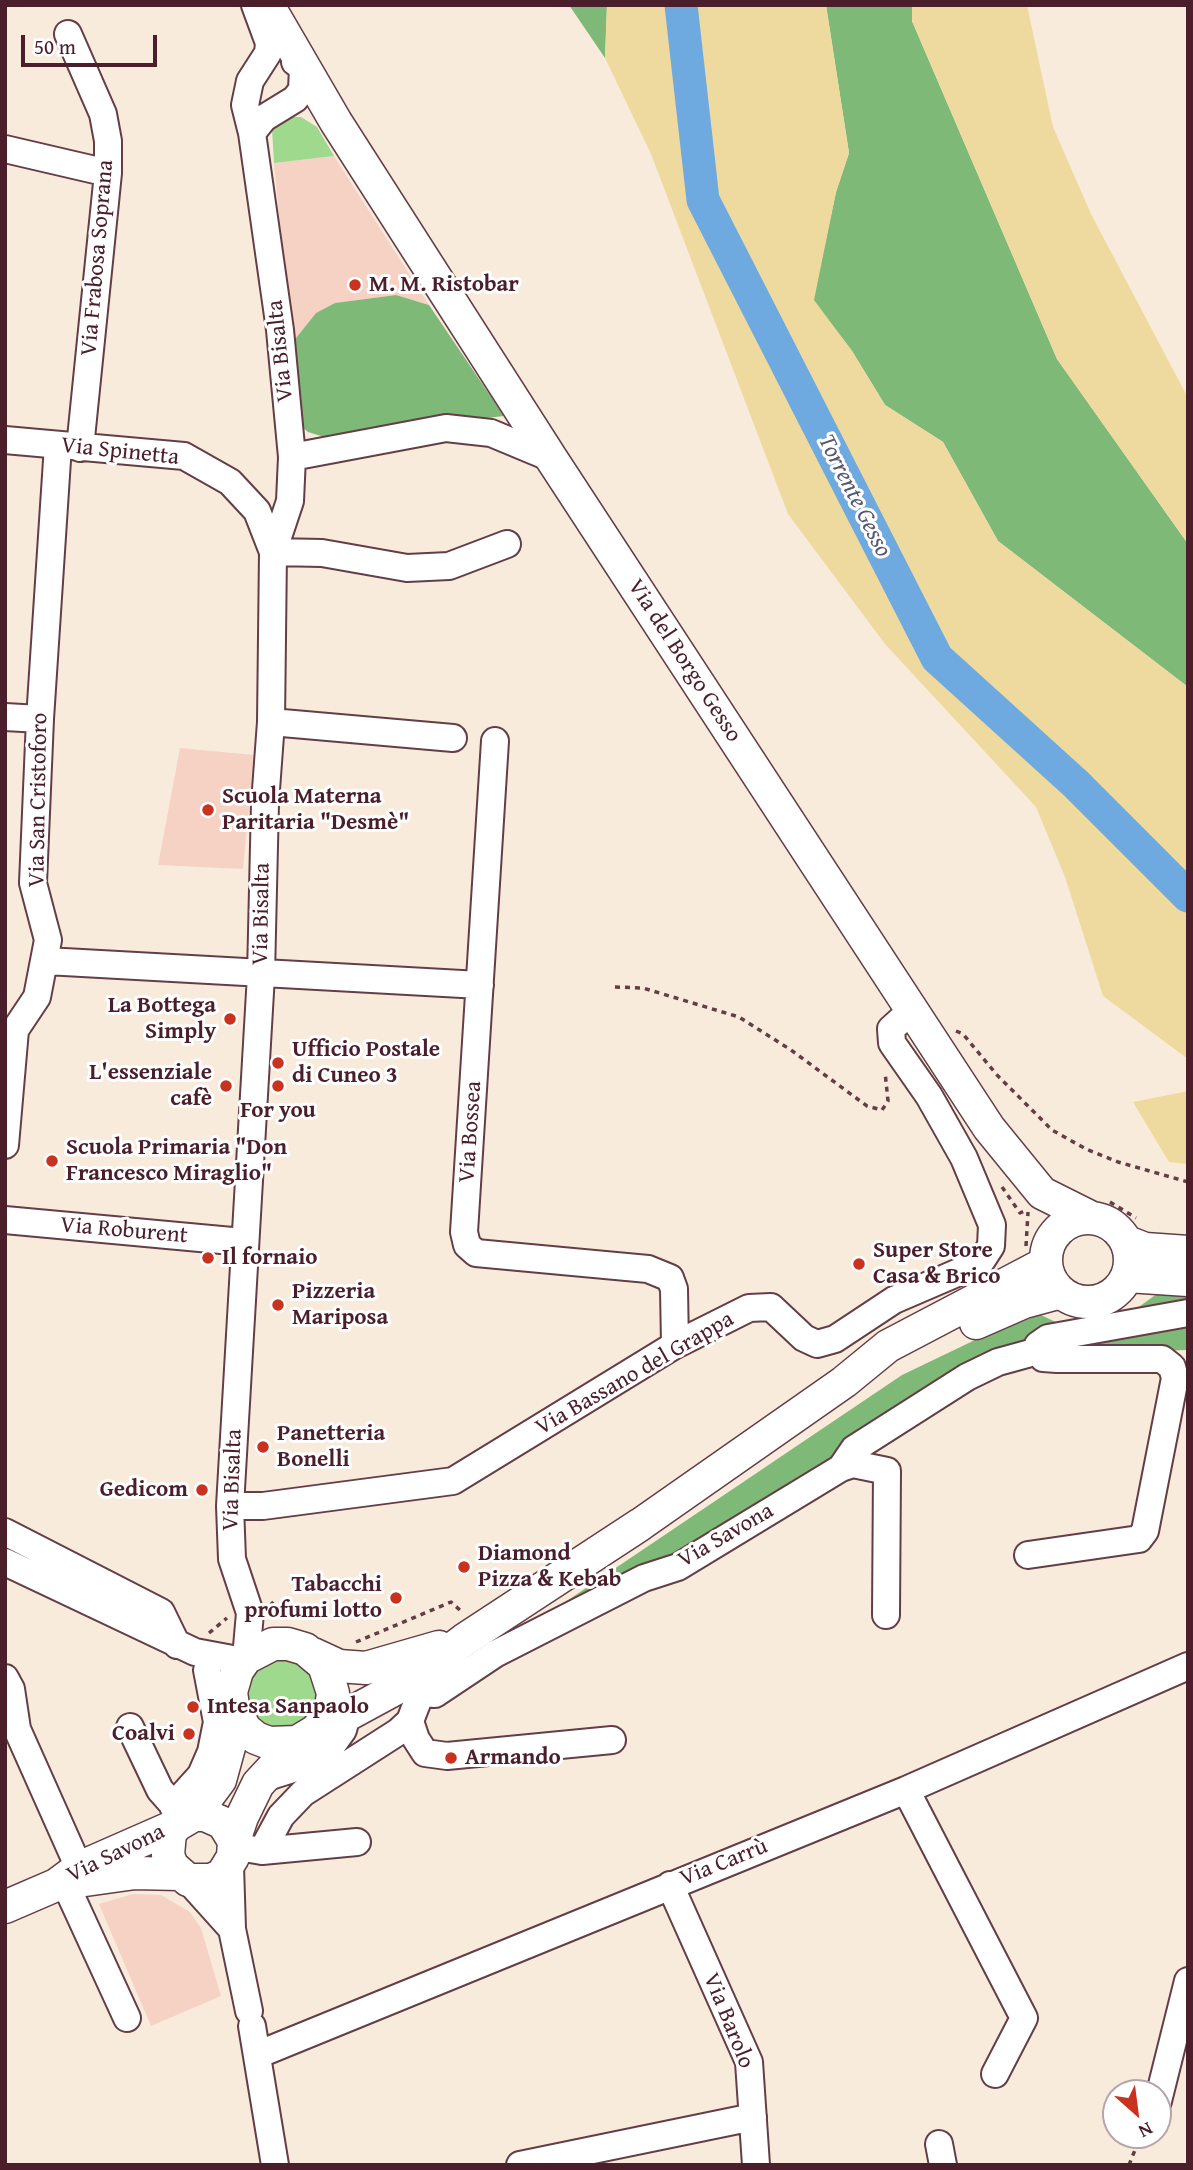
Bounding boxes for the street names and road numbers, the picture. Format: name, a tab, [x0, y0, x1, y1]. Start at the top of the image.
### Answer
street label: Via Frabosa Soprana	[76, 159, 120, 357]
street label: Via Bisalta	[262, 299, 300, 403]
street label: Via Spinetta	[60, 432, 180, 472]
street label: Via del Borgo Gesso	[621, 574, 747, 748]
street label: Via San Cristoforo	[24, 712, 54, 888]
street label: Via Bisalta	[247, 863, 277, 965]
street label: Via Bossea	[454, 1080, 488, 1184]
street label: Via Roburent	[59, 1212, 189, 1250]
street label: Via Bassano del Grappa	[531, 1306, 739, 1442]
street label: Via Bisalta	[217, 1428, 249, 1532]
street label: Via Savona	[673, 1498, 779, 1574]
street label: Via Savona	[62, 1818, 170, 1890]
street label: Via Carrù	[676, 1833, 772, 1893]
street label: Via Barolo	[696, 1969, 760, 2073]

